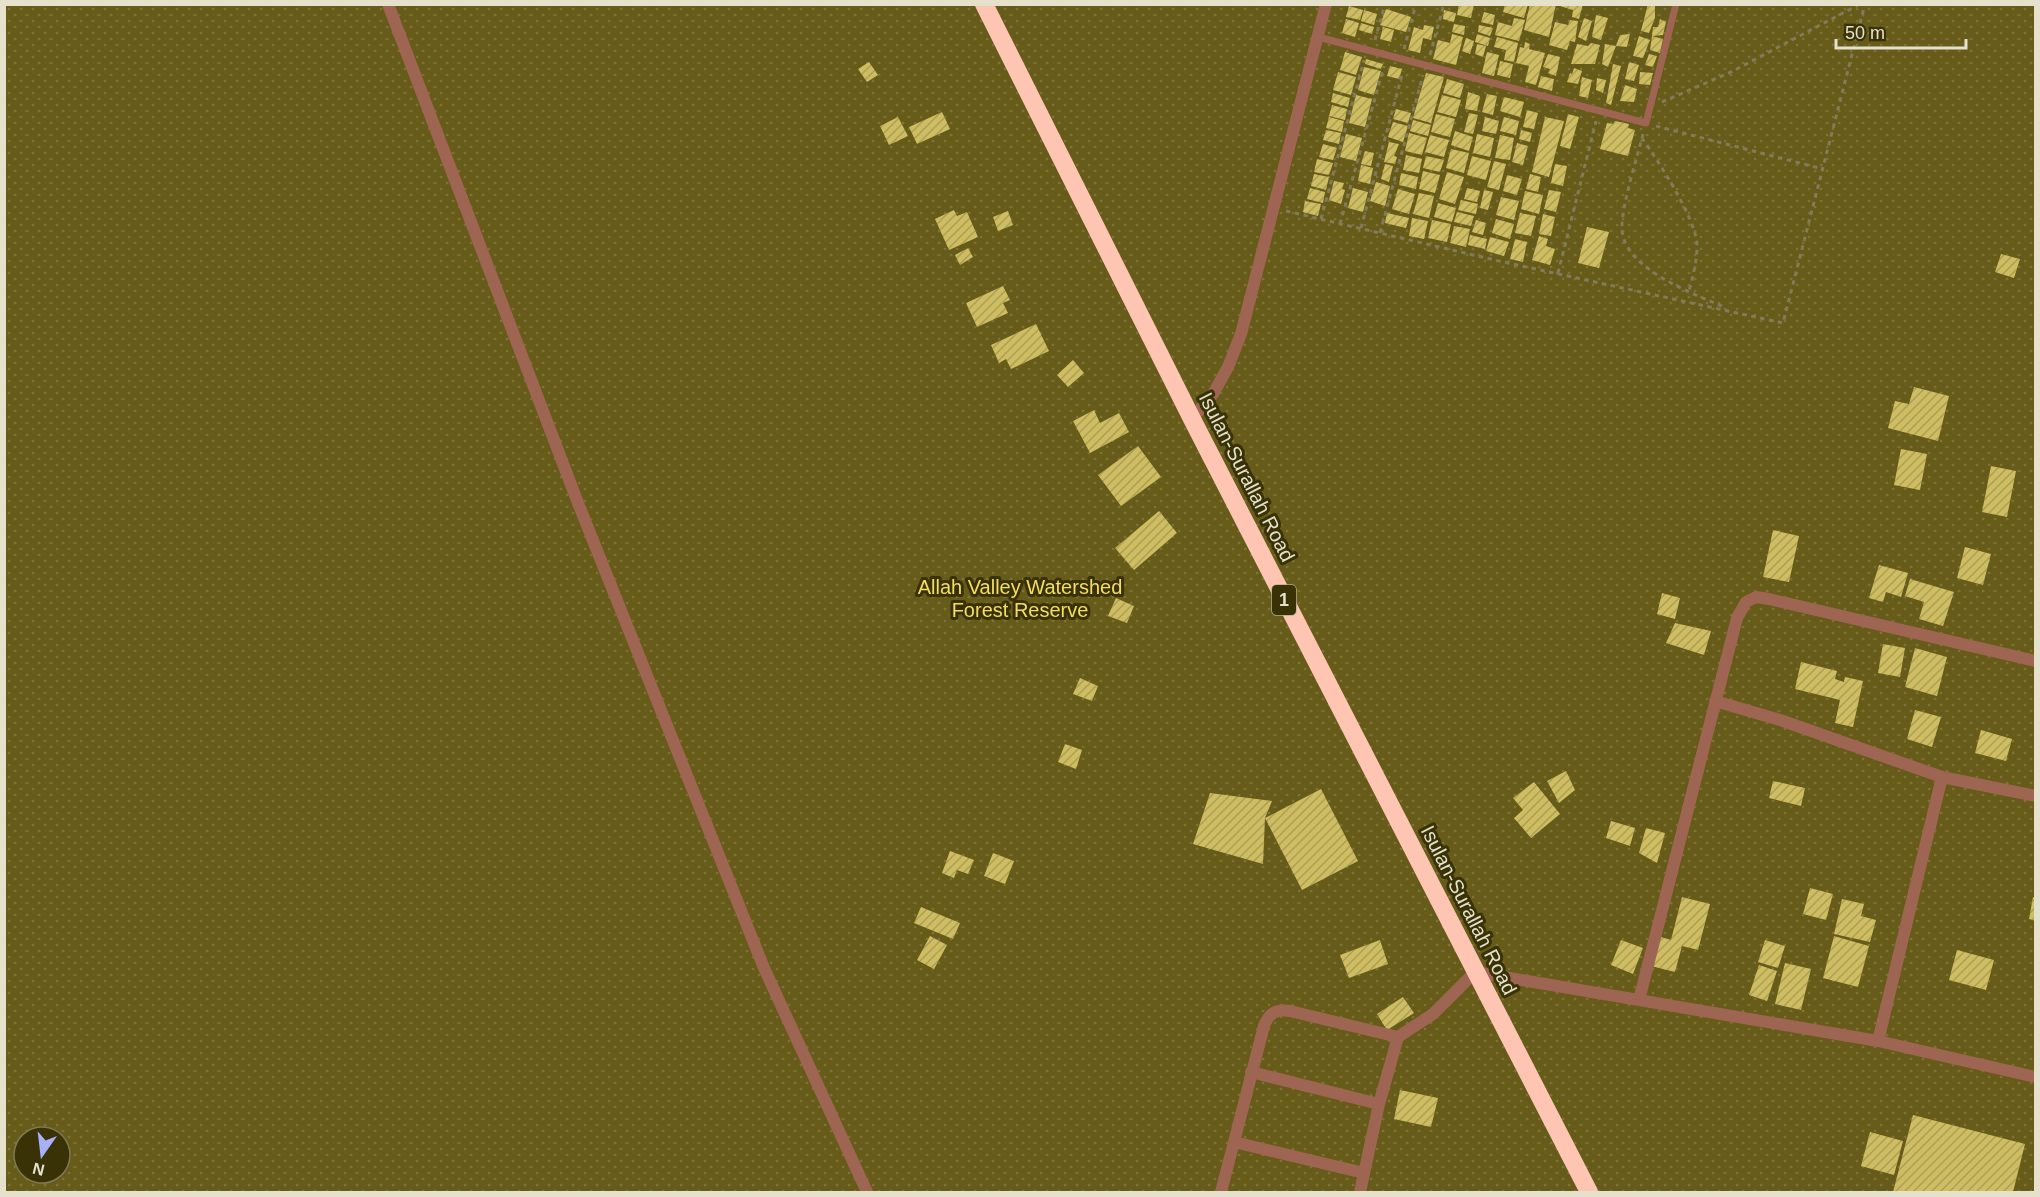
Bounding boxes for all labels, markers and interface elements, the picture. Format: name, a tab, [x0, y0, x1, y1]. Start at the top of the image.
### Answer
scale bar	[1836, 12, 1966, 50]
text: 50 m	[1845, 23, 1885, 43]
street label: Isulan-Surallah Road	[1195, 389, 1299, 565]
park label: Allah Valley Watershed Forest Reserve	[918, 576, 1122, 621]
road number: 1	[1272, 585, 1296, 615]
street label: Isulan-Surallah Road	[1417, 822, 1521, 998]
north arrow	[12, 1125, 72, 1185]
text: N	[31, 1159, 46, 1179]

